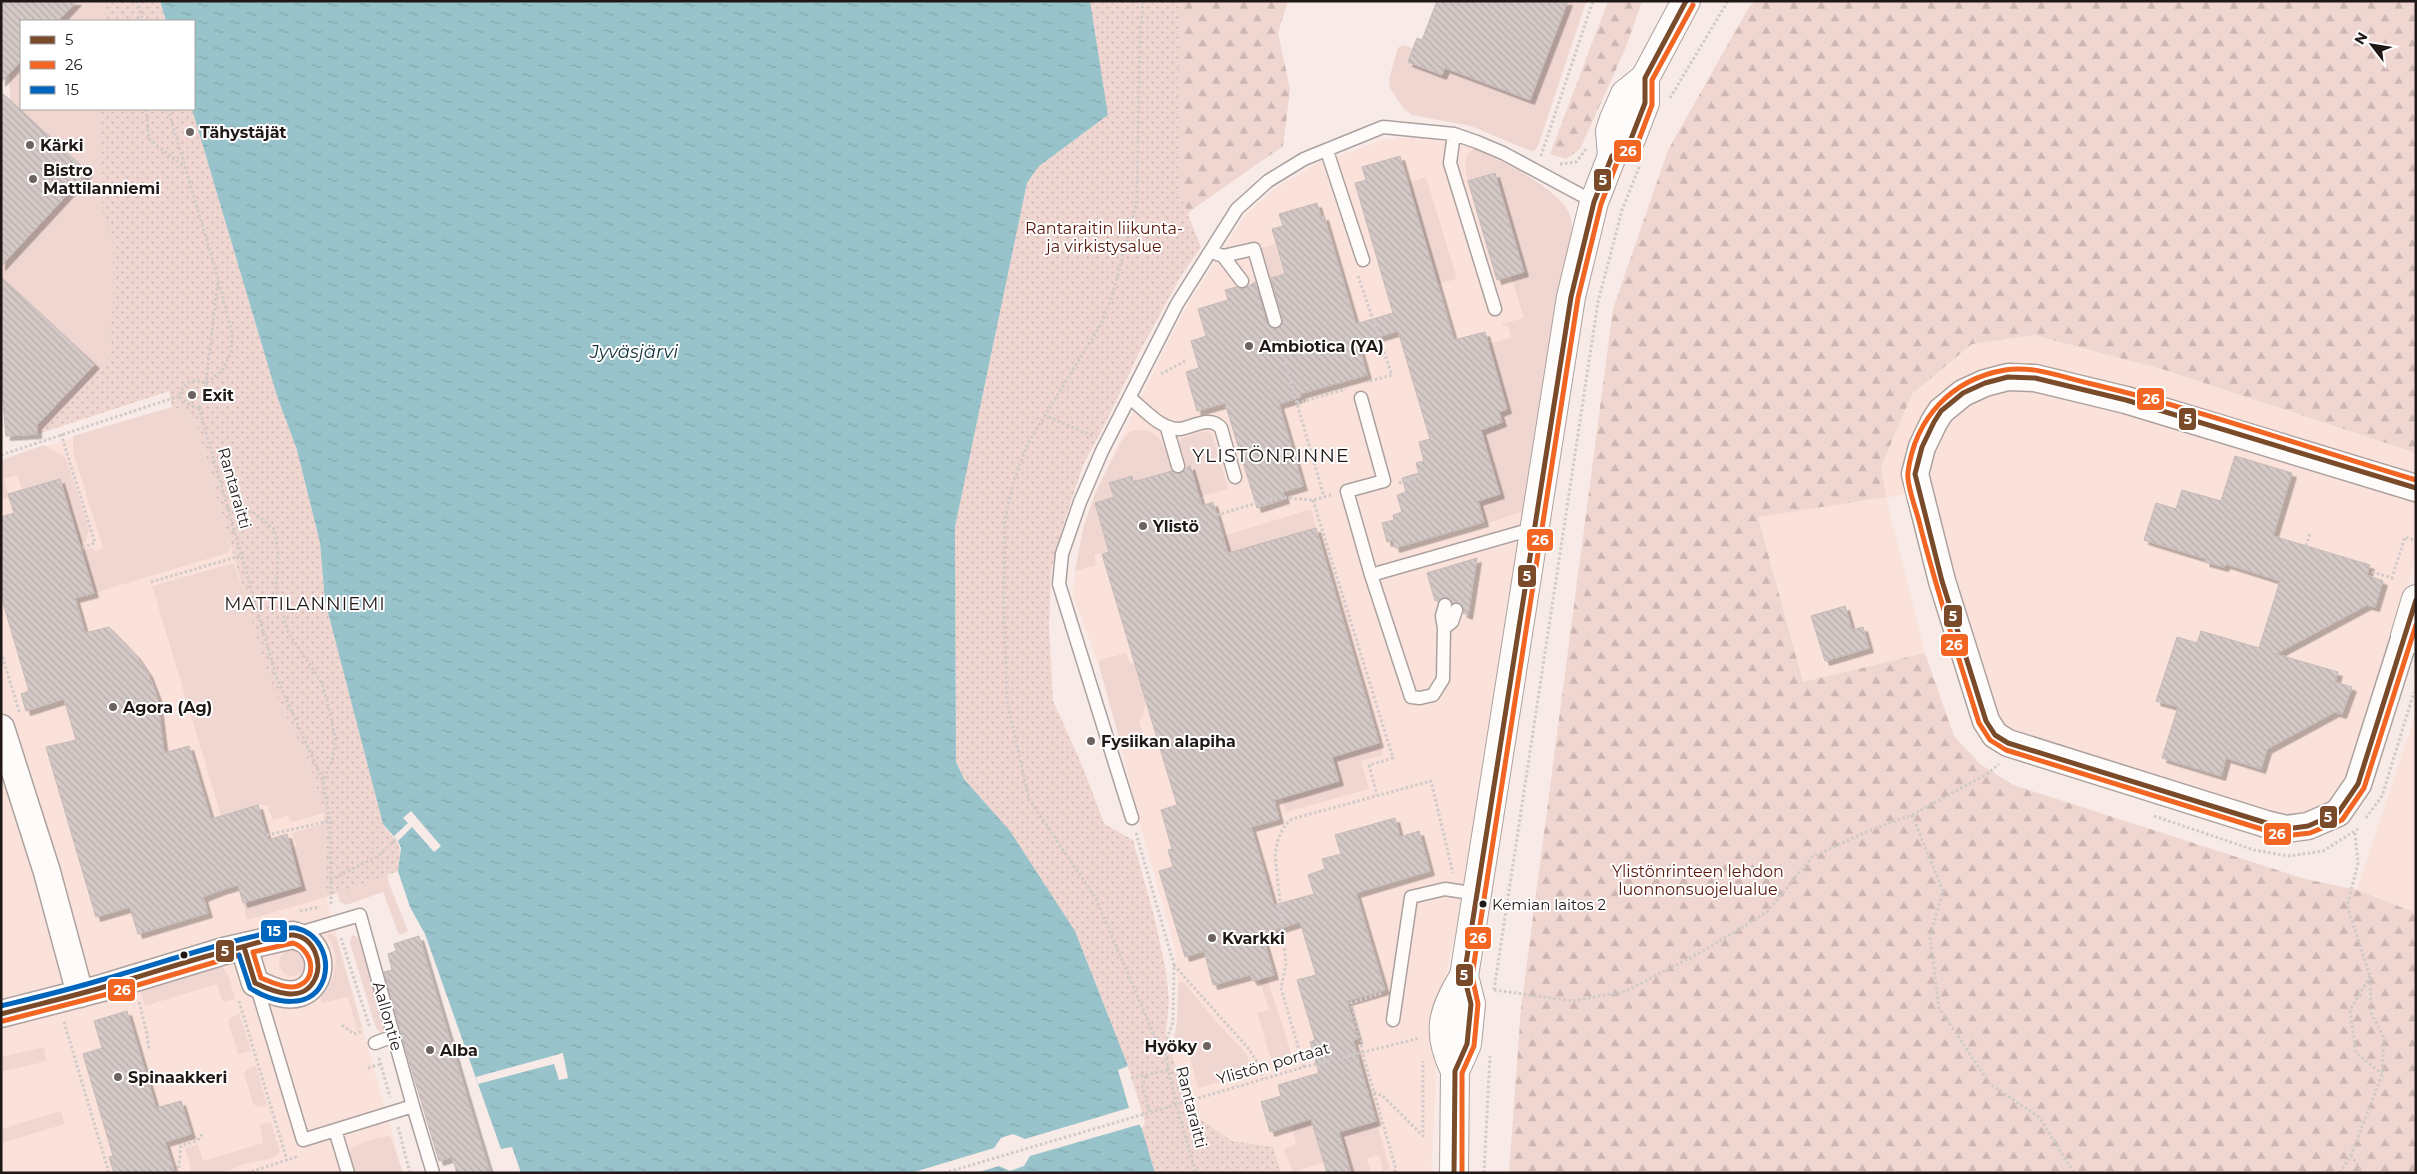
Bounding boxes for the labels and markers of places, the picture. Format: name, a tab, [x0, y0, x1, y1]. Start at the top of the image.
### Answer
place label: Tähystäjät	[200, 123, 287, 142]
marker: Tähystäjät	[184, 126, 196, 138]
place label: Kärki	[40, 136, 84, 155]
marker: Kärki	[24, 139, 36, 151]
place label: Bistro Mattilanniemi	[43, 161, 160, 198]
marker: Bistro Mattilanniemi	[27, 173, 39, 185]
place label: Ambiotica (YA)	[1258, 337, 1384, 356]
marker: Ambiotica (YA)	[1243, 340, 1255, 352]
place label: Exit	[202, 386, 234, 405]
marker: Exit	[186, 389, 198, 401]
place label: Ylistö	[1152, 517, 1199, 536]
marker: Ylistö	[1137, 520, 1149, 532]
place label: Agora (Ag)	[122, 698, 212, 717]
marker: Agora (Ag)	[107, 701, 119, 713]
place label: Fysiikan alapiha	[1101, 732, 1236, 751]
marker: Fysiikan alapiha	[1085, 735, 1097, 747]
place label: Kemian laitos 2	[1492, 895, 1606, 914]
marker: Kemian laitos 2	[1478, 899, 1488, 909]
place label: Kvarkki	[1222, 929, 1285, 948]
marker: Kvarkki	[1206, 932, 1218, 944]
unlabelled marker	[179, 950, 189, 960]
place label: Hyöky	[1145, 1037, 1197, 1056]
marker: Hyöky	[1201, 1040, 1213, 1052]
place label: Alba	[439, 1041, 478, 1060]
marker: Alba	[424, 1044, 436, 1056]
place label: Spinaakkeri	[128, 1068, 227, 1087]
marker: Spinaakkeri	[112, 1071, 124, 1083]

